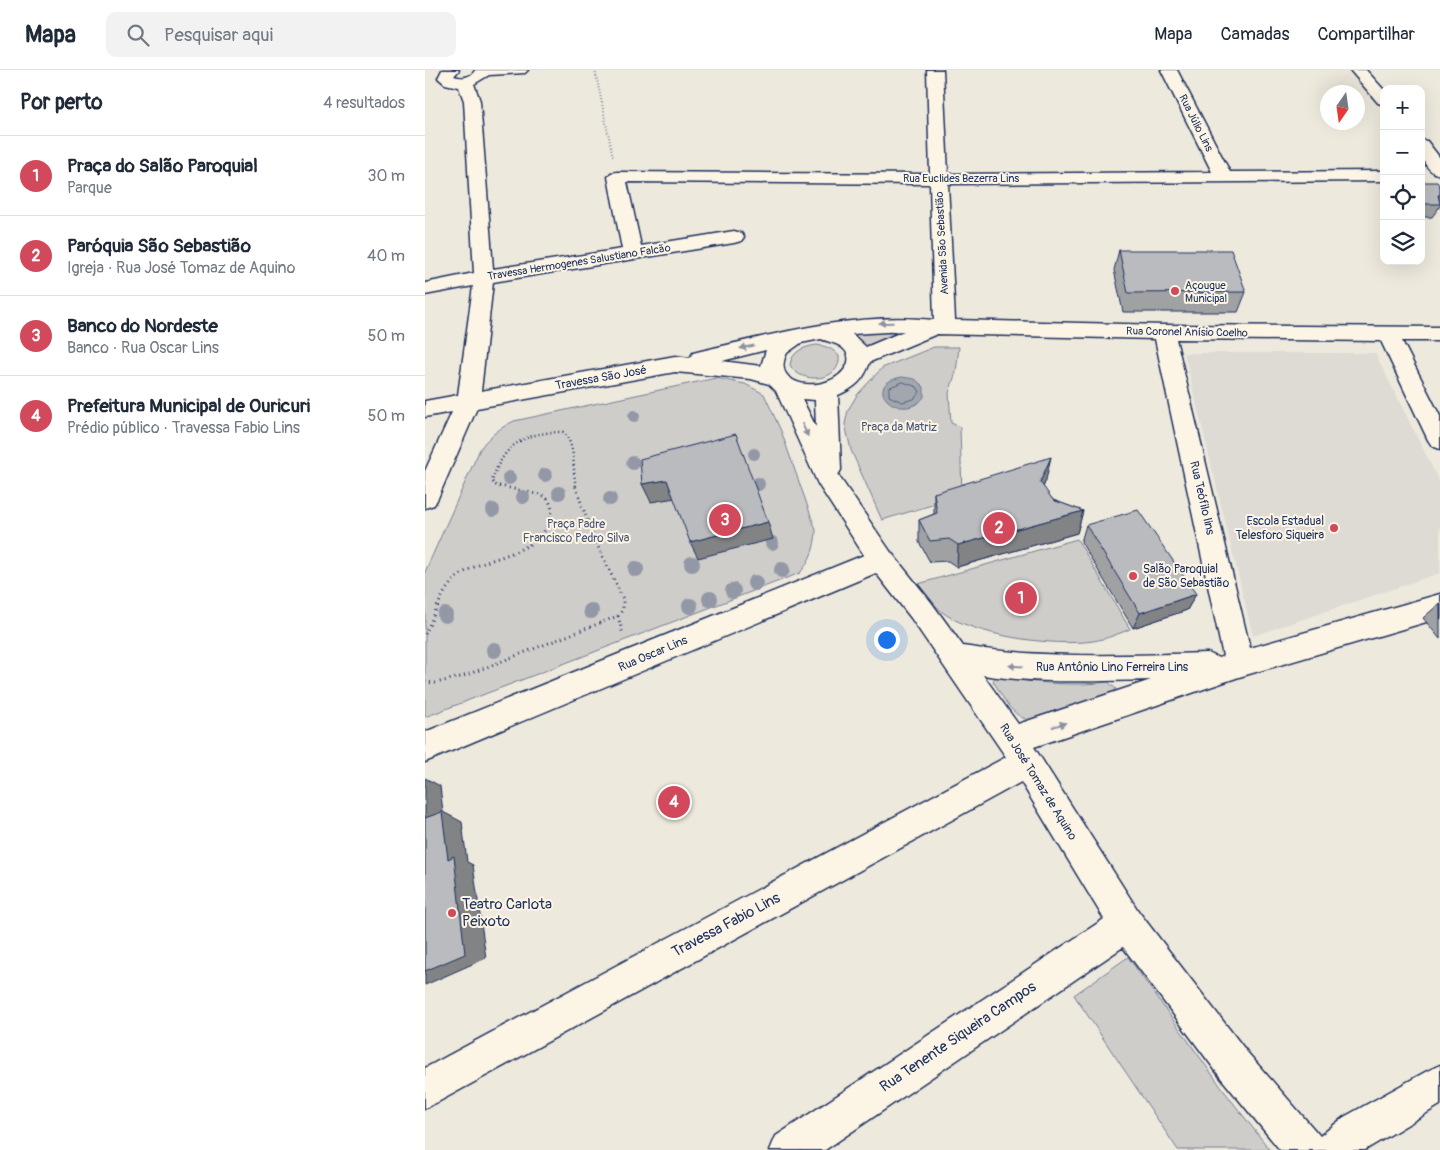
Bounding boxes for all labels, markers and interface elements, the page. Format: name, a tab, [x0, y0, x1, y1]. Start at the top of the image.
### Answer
search box	[106, 12, 456, 57]
text: Mapa	[25, 20, 76, 49]
icon: search	[124, 21, 152, 49]
text: Pesquisar aqui	[164, 23, 273, 47]
text: Mapa	[1154, 23, 1192, 46]
text: Camadas	[1220, 23, 1290, 46]
text: Compartilhar	[1318, 23, 1415, 46]
north arrow	[1320, 85, 1365, 130]
map controls	[1380, 85, 1425, 265]
button: +	[1380, 85, 1425, 130]
text: Por perto	[20, 89, 102, 116]
street label: Rua Júlio Lins	[1176, 92, 1216, 154]
text: 4 resultados	[323, 93, 405, 113]
button: −	[1380, 130, 1425, 175]
text: Praça do Salão Paroquial	[67, 154, 258, 178]
text: 1	[33, 166, 39, 186]
text: 30 m	[367, 166, 405, 186]
street label: Rua Euclides Bezerra Lins	[903, 172, 1019, 185]
button: locate	[1380, 175, 1425, 220]
text: Parque	[67, 178, 112, 198]
street label: Avenida São Sebastião	[933, 191, 951, 295]
button: layers	[1380, 220, 1425, 265]
text: Paróquia São Sebastião	[67, 234, 251, 258]
street label: Travessa Hermogenes Salustiano Falcão	[487, 241, 672, 283]
text: 2	[32, 246, 40, 266]
text: 40 m	[367, 246, 405, 266]
text: Igreja · Rua José Tomaz de Aquino	[67, 258, 295, 278]
place label: Açougue Municipal	[1185, 279, 1227, 305]
marker: Açougue Municipal	[1169, 285, 1181, 297]
text: Banco do Nordeste	[67, 314, 218, 338]
one-way arrow	[878, 319, 894, 327]
street label: Rua Coronel Anísio Coelho	[1126, 324, 1248, 340]
text: 3	[32, 326, 40, 346]
text: 50 m	[368, 326, 405, 346]
text: Banco · Rua Oscar Lins	[67, 338, 219, 358]
one-way arrow	[740, 343, 755, 351]
street label: Travessa São José	[554, 363, 648, 393]
text: Prefeitura Municipal de Ouricuri	[67, 394, 310, 418]
text: 4	[31, 406, 41, 426]
text: 50 m	[368, 406, 405, 426]
text: Prédio público · Travessa Fabio Lins	[67, 418, 300, 438]
park label: Praça da Matriz	[861, 420, 937, 435]
one-way arrow	[801, 423, 809, 437]
street label: Rua Teófilo lins	[1186, 460, 1218, 537]
pin: 3	[709, 501, 741, 539]
pin: 2	[983, 509, 1015, 547]
place label: Escola Estadual Telesforo Siqueira	[1236, 514, 1324, 543]
park label: Praça Padre Francisco Pedro Silva	[523, 517, 630, 546]
marker: Escola Estadual Telesforo Siqueira	[1328, 522, 1340, 534]
place label: Salão Paroquial de São Sebastião	[1143, 562, 1230, 591]
marker: Salão Paroquial de São Sebastião	[1127, 570, 1139, 582]
pin: 1	[1005, 579, 1037, 617]
your location	[874, 627, 900, 653]
street label: Rua Oscar Lins	[616, 633, 690, 675]
street label: Rua Antônio Lino Ferreira Lins	[1036, 660, 1189, 675]
one-way arrow	[1007, 662, 1023, 670]
street label: Rua José Tomaz de Aquino	[996, 721, 1080, 843]
one-way arrow	[1051, 721, 1066, 728]
pin: 4	[658, 783, 690, 821]
street label: Travessa Fabio Lins	[668, 888, 784, 962]
place label: Teatro Carlota Peixoto	[462, 895, 552, 931]
marker: Teatro Carlota Peixoto	[446, 907, 458, 919]
street label: Rua Tenente Siqueira Campos	[876, 977, 1040, 1096]

